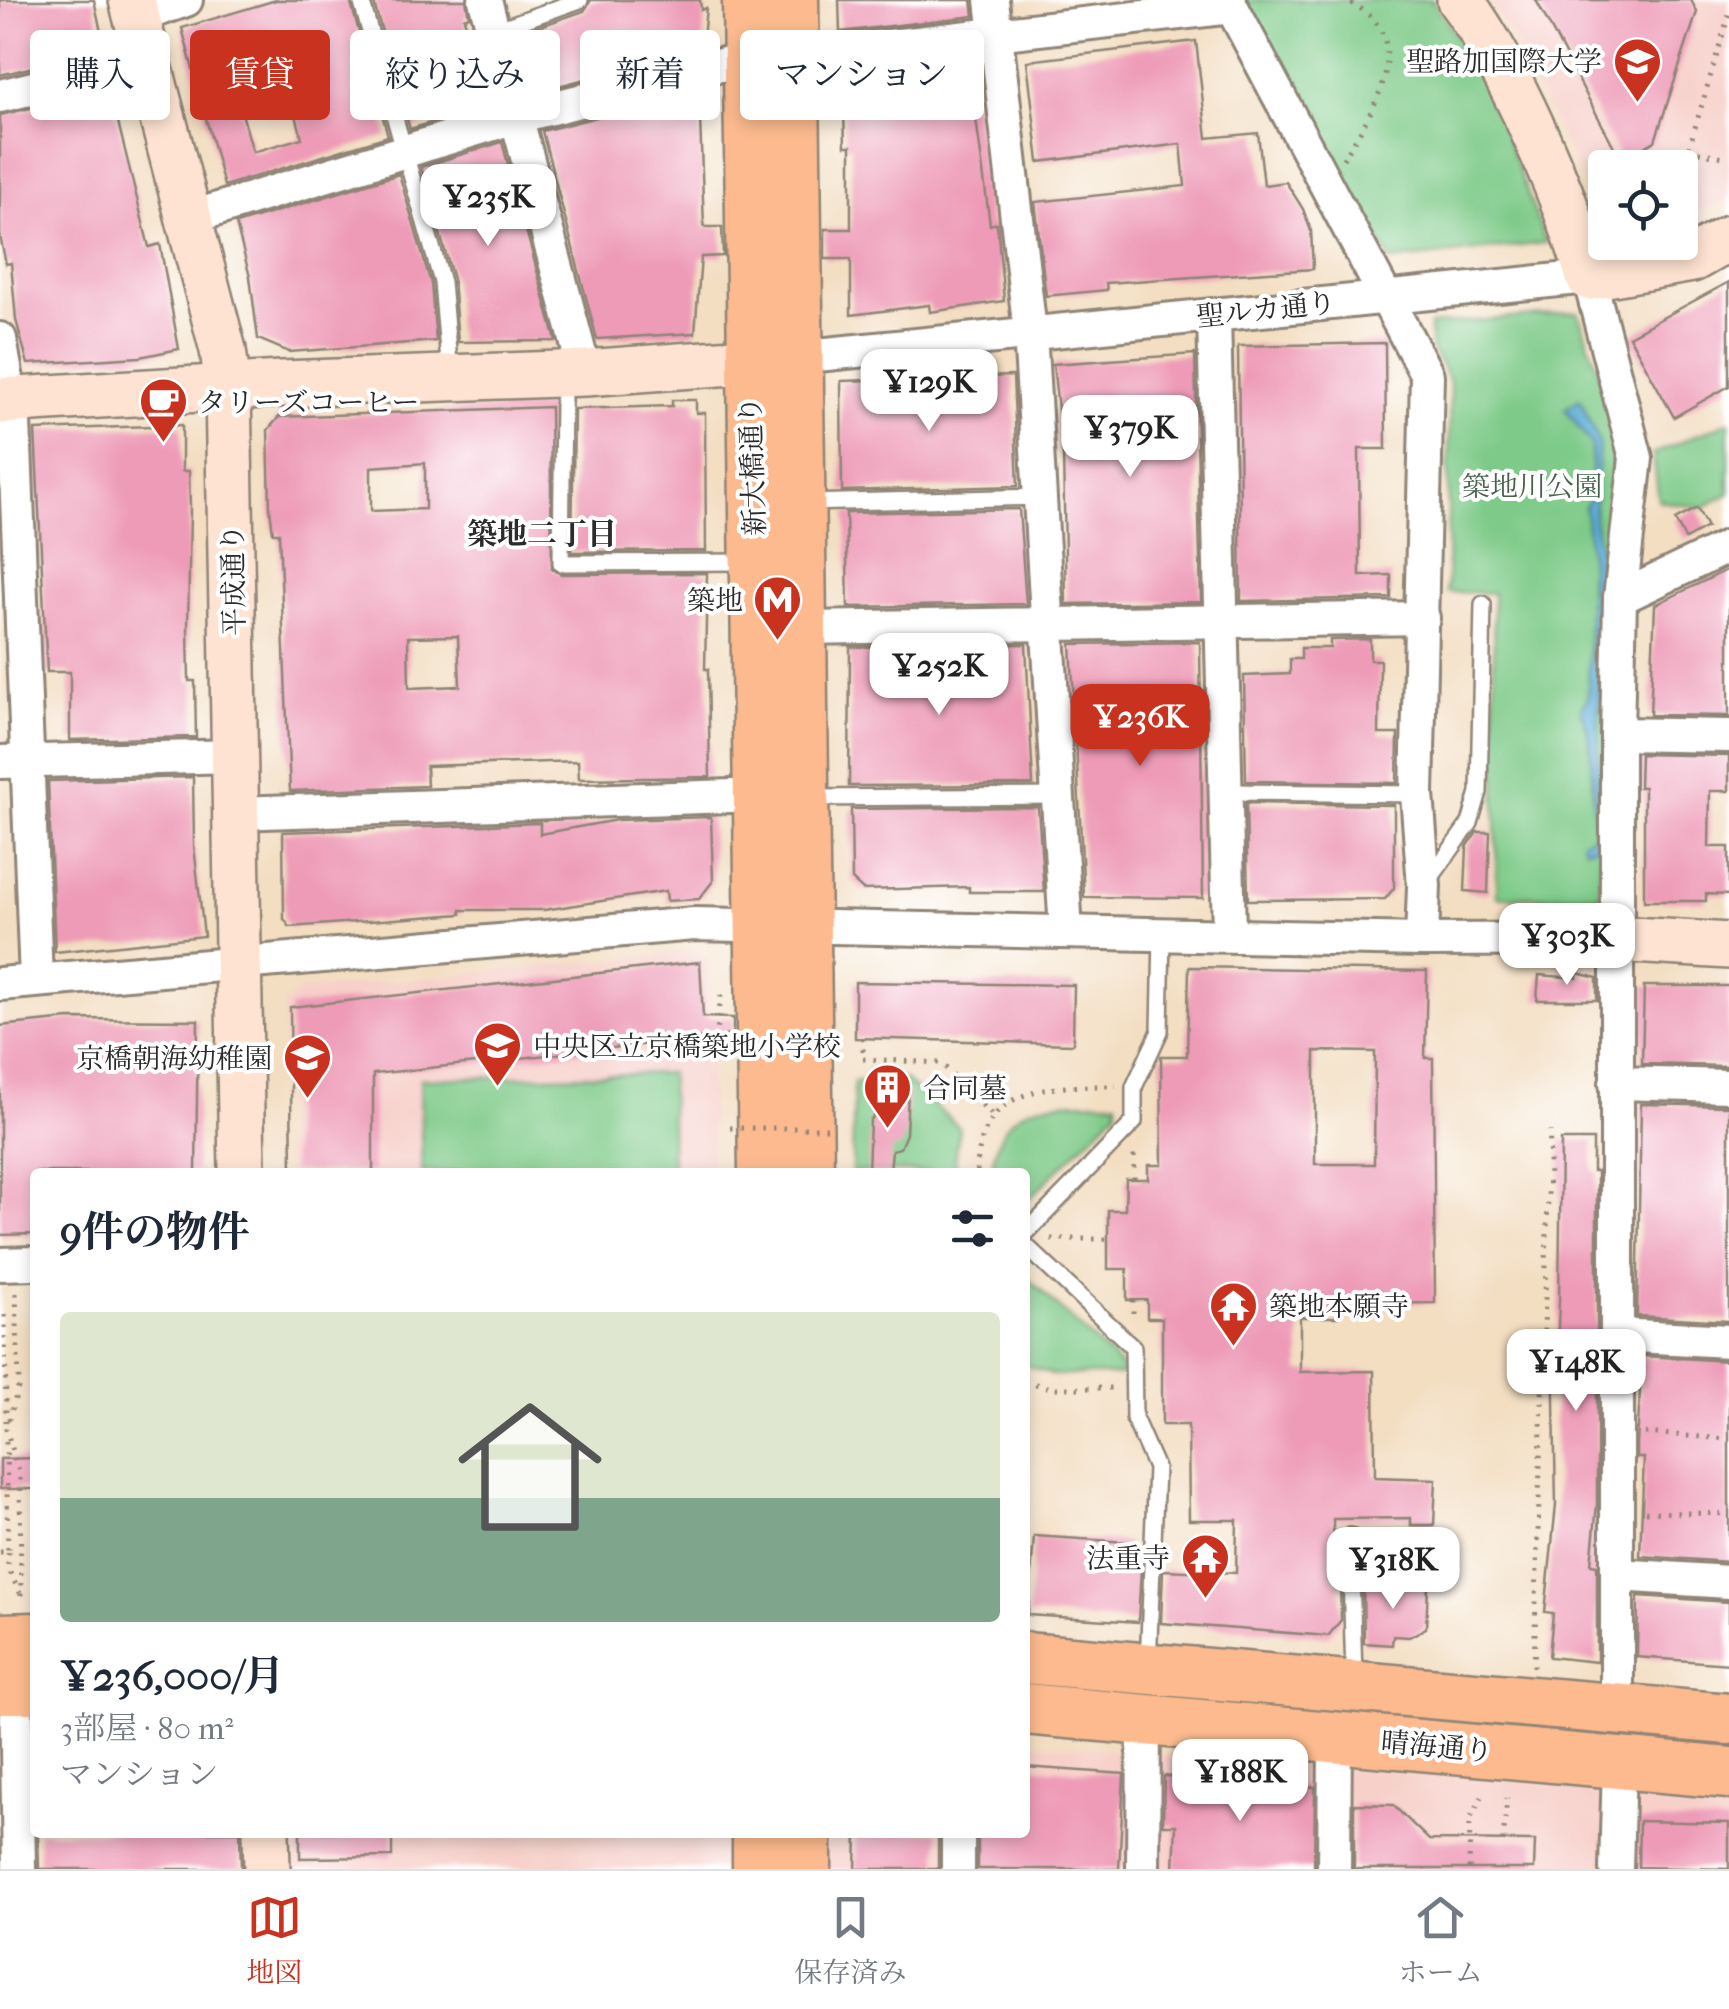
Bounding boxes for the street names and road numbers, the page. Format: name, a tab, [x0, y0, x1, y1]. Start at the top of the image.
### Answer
street label: 聖ルカ通り	[1195, 286, 1337, 333]
street label: 新大橋通り	[734, 395, 771, 537]
street label: 平成通り	[216, 524, 251, 636]
street label: 晴海通り	[1380, 1725, 1494, 1768]

